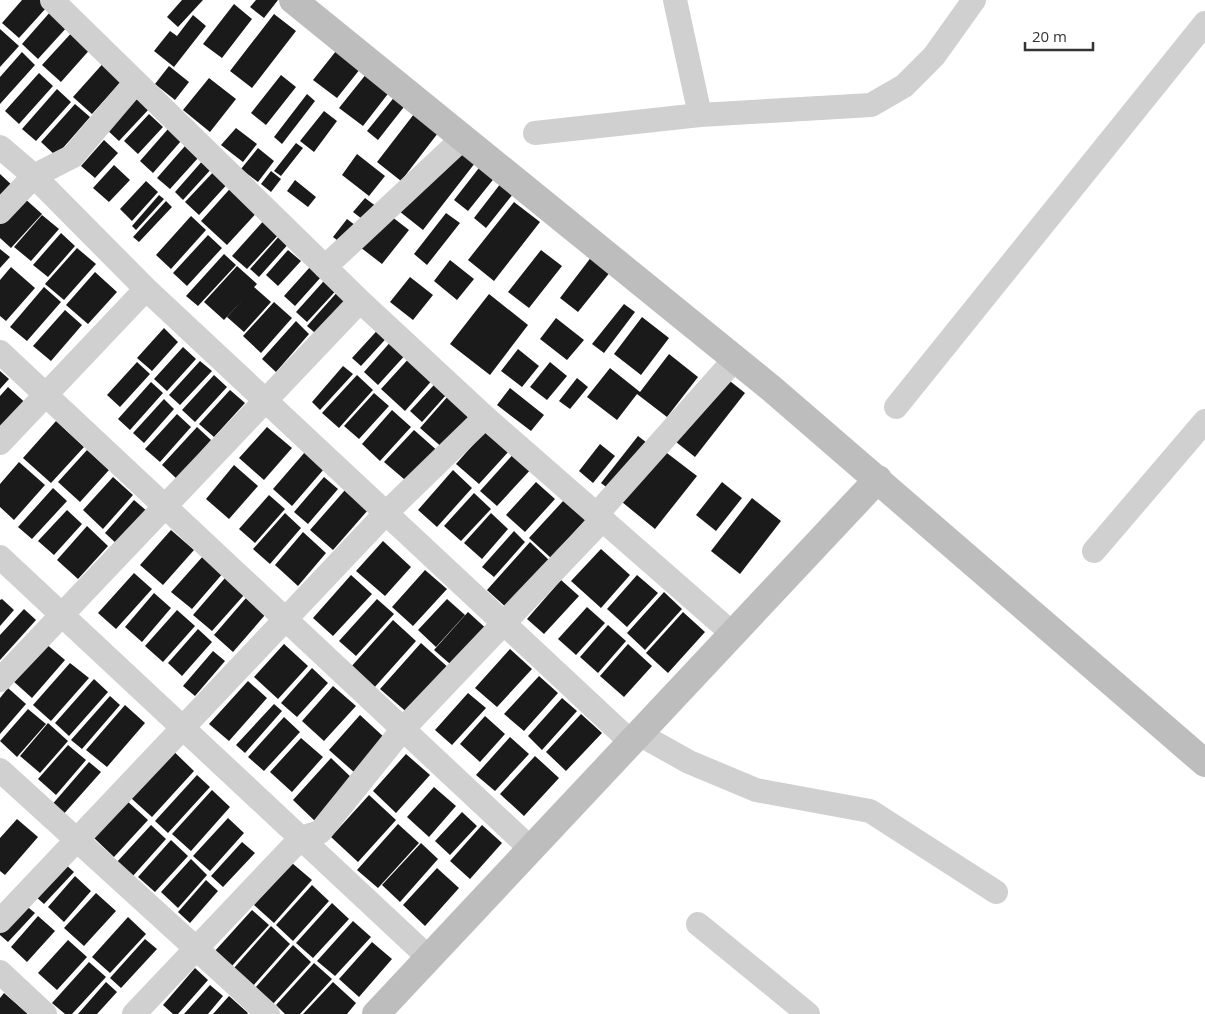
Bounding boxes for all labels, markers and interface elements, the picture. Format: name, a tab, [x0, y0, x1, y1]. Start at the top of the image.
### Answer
scale bar	[1025, 20, 1092, 52]
text: 20 m	[1032, 26, 1067, 46]

